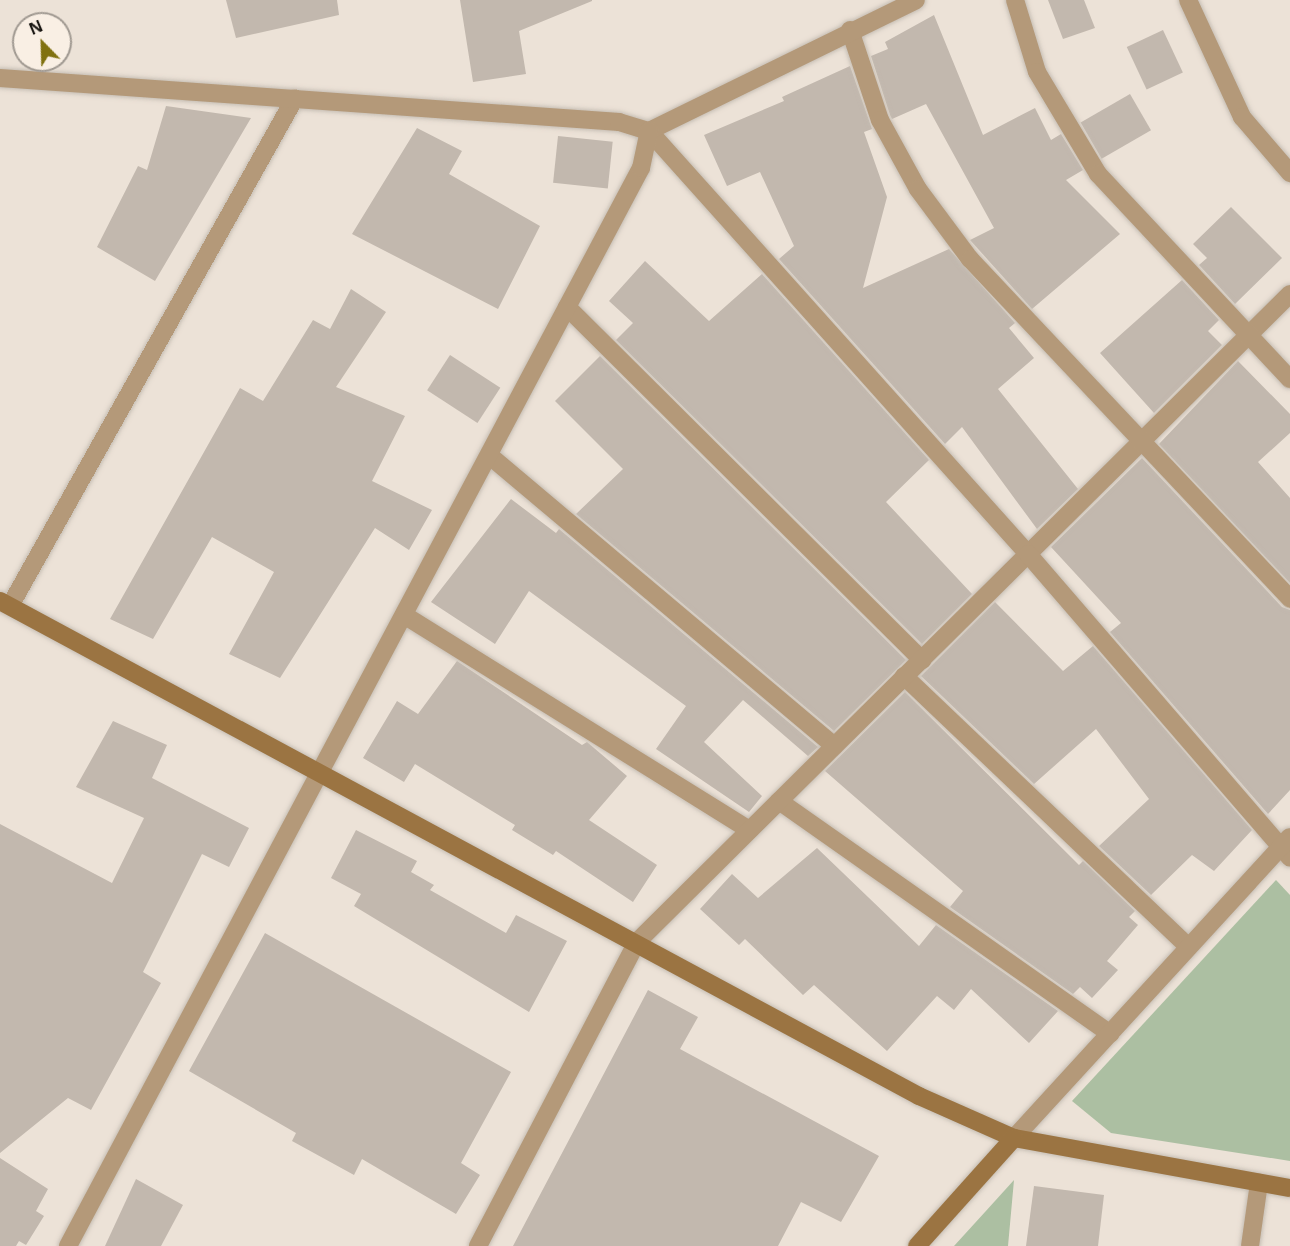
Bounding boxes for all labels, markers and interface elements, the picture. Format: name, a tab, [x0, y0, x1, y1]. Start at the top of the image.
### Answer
north arrow	[12, 12, 72, 72]
text: N	[25, 15, 46, 40]

